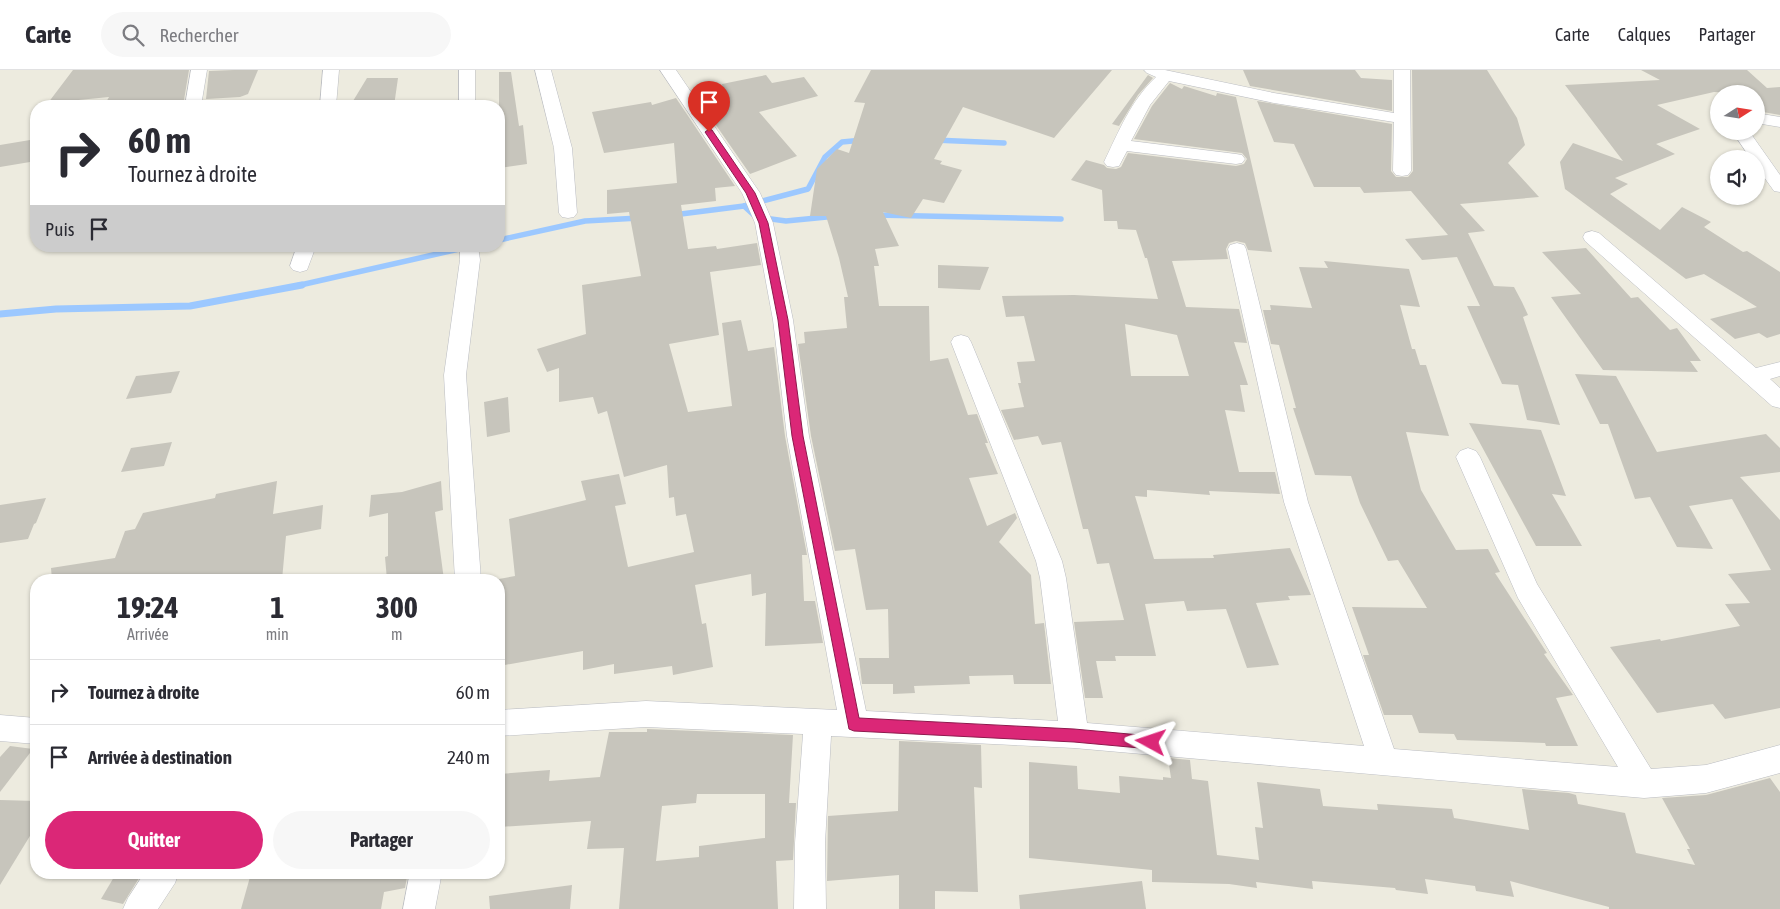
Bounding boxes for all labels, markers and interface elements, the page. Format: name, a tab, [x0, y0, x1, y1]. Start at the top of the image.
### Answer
search box	[101, 12, 451, 57]
text: Carte	[25, 21, 71, 48]
icon: search	[119, 21, 147, 49]
text: Rechercher	[159, 24, 238, 46]
text: Carte	[1555, 24, 1590, 45]
text: Calques	[1618, 24, 1671, 45]
text: Partager	[1699, 24, 1755, 45]
pin	[688, 81, 730, 132]
north arrow	[1710, 85, 1765, 140]
map controls	[1710, 85, 1765, 205]
icon: arrive	[695, 88, 723, 116]
icon: right	[45, 120, 110, 185]
text: 60 m	[128, 120, 191, 160]
button: sound	[1710, 150, 1765, 205]
text: Tournez à droite	[128, 161, 257, 187]
icon: arrive	[85, 215, 113, 243]
text: Puis	[45, 218, 75, 240]
text: 19:24	[117, 590, 179, 624]
text: 1	[270, 590, 284, 624]
text: 300	[376, 590, 418, 624]
text: Arrivée	[127, 625, 169, 643]
text: min	[266, 625, 289, 643]
text: m	[391, 625, 403, 643]
icon: right	[45, 678, 73, 706]
text: Tournez à droite	[88, 681, 199, 703]
text: 60 m	[456, 681, 490, 703]
position arrow	[1124, 715, 1176, 767]
icon: arrive	[45, 743, 73, 771]
text: Arrivée à destination	[88, 746, 232, 768]
text: 240 m	[447, 746, 490, 768]
button: Quitter	[45, 811, 263, 869]
button: Partager	[273, 811, 490, 869]

